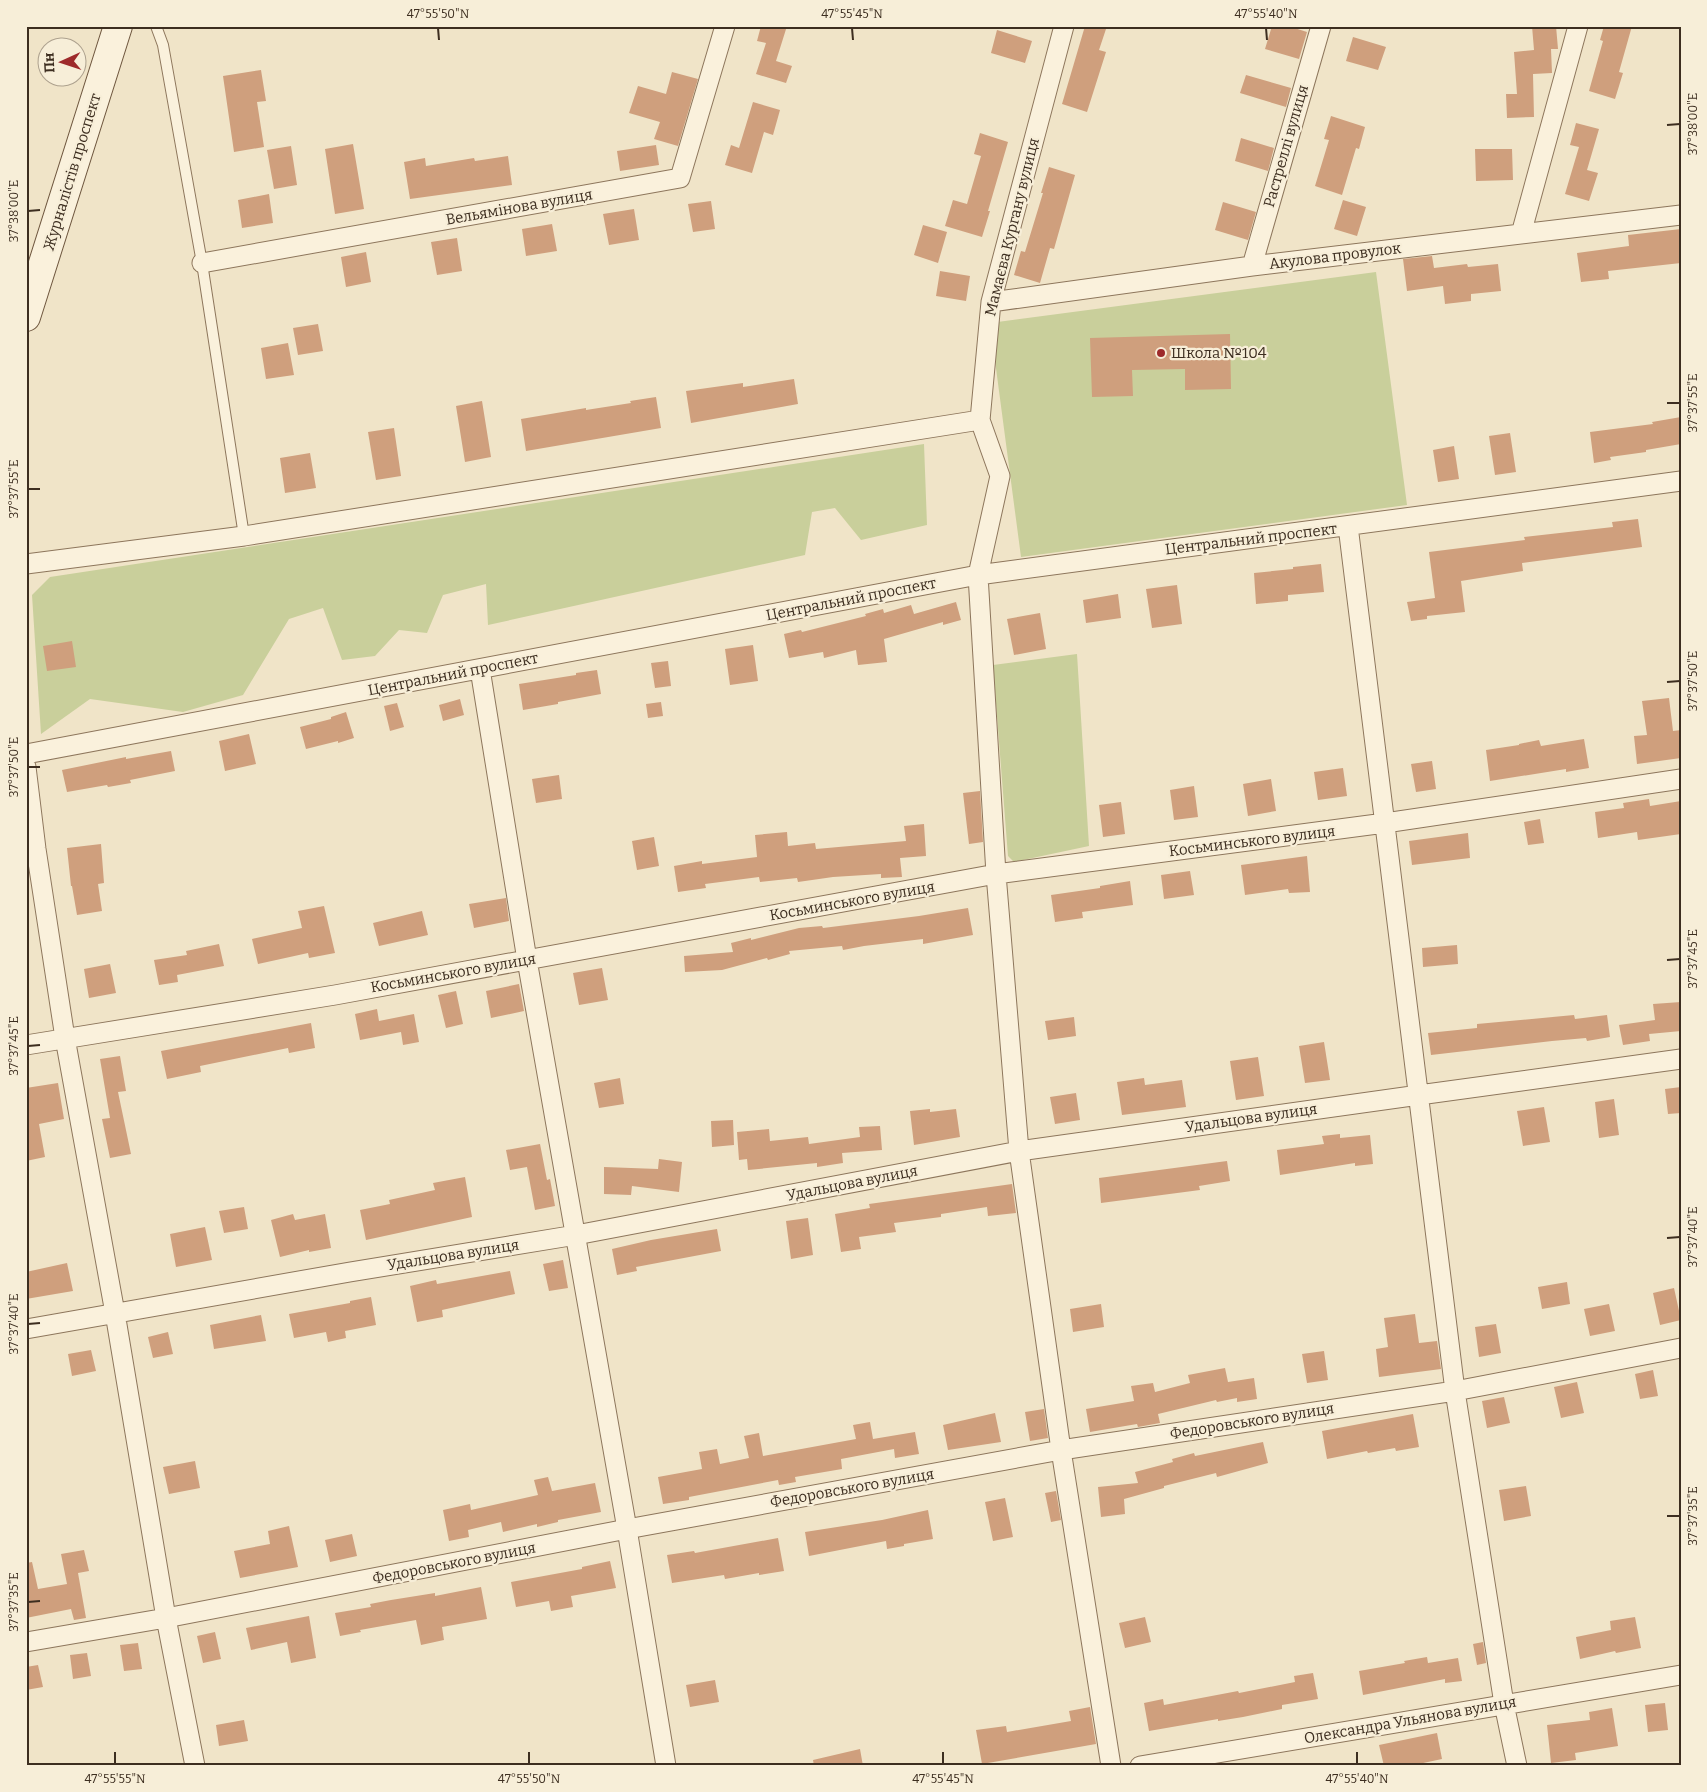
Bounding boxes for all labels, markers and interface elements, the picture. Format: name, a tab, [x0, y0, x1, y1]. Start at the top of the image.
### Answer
text: 47°55'50"N	[407, 7, 470, 21]
text: 47°55'45"N	[821, 7, 883, 21]
text: 47°55'40"N	[1235, 7, 1298, 21]
north arrow	[38, 38, 88, 88]
text: Пн	[40, 52, 59, 73]
street label: Растреллі вулиця	[1260, 83, 1312, 209]
street label: Журналістів проспект	[39, 91, 105, 253]
text: 37°38'00"E	[1686, 93, 1700, 155]
street label: Мамаєва Кургану вулиця	[981, 136, 1043, 318]
text: 37°38'00"E	[7, 180, 21, 242]
street label: Вельямінова вулиця	[444, 185, 594, 229]
street label: Акулова провулок	[1268, 239, 1402, 273]
place label: Школа №104	[1171, 344, 1267, 362]
marker: Школа №104	[1155, 347, 1167, 359]
text: 37°37'55"E	[1686, 373, 1700, 433]
text: 37°37'55"E	[7, 459, 21, 519]
street label: Центральний проспект	[1164, 520, 1338, 558]
street label: Центральний проспект	[764, 574, 938, 624]
street label: Центральний проспект	[366, 649, 540, 699]
text: 37°37'50"E	[1686, 651, 1700, 711]
text: 37°37'50"E	[7, 737, 21, 797]
street label: Косьминського вулиця	[1168, 822, 1336, 860]
street label: Косьминського вулиця	[768, 878, 936, 924]
text: 37°37'45"E	[1686, 929, 1700, 989]
street label: Косьминського вулиця	[369, 950, 537, 996]
text: 37°37'45"E	[7, 1016, 21, 1076]
street label: Удальцова вулиця	[1184, 1100, 1318, 1136]
street label: Удальцова вулиця	[785, 1161, 919, 1205]
text: 37°37'40"E	[1686, 1207, 1700, 1267]
street label: Удальцова вулиця	[386, 1236, 520, 1274]
text: 37°37'40"E	[7, 1294, 21, 1354]
street label: Федоровського вулиця	[1169, 1399, 1335, 1443]
street label: Федоровського вулиця	[769, 1465, 935, 1511]
text: 37°37'35"E	[1686, 1486, 1700, 1546]
street label: Федоровського вулиця	[371, 1538, 537, 1588]
text: 37°37'35"E	[7, 1572, 21, 1632]
street label: Олександра Ульянова вулиця	[1302, 1692, 1518, 1748]
text: 47°55'55"N	[84, 1772, 146, 1786]
text: 47°55'50"N	[498, 1772, 561, 1786]
text: 47°55'45"N	[912, 1772, 974, 1786]
text: 47°55'40"N	[1326, 1772, 1389, 1786]

